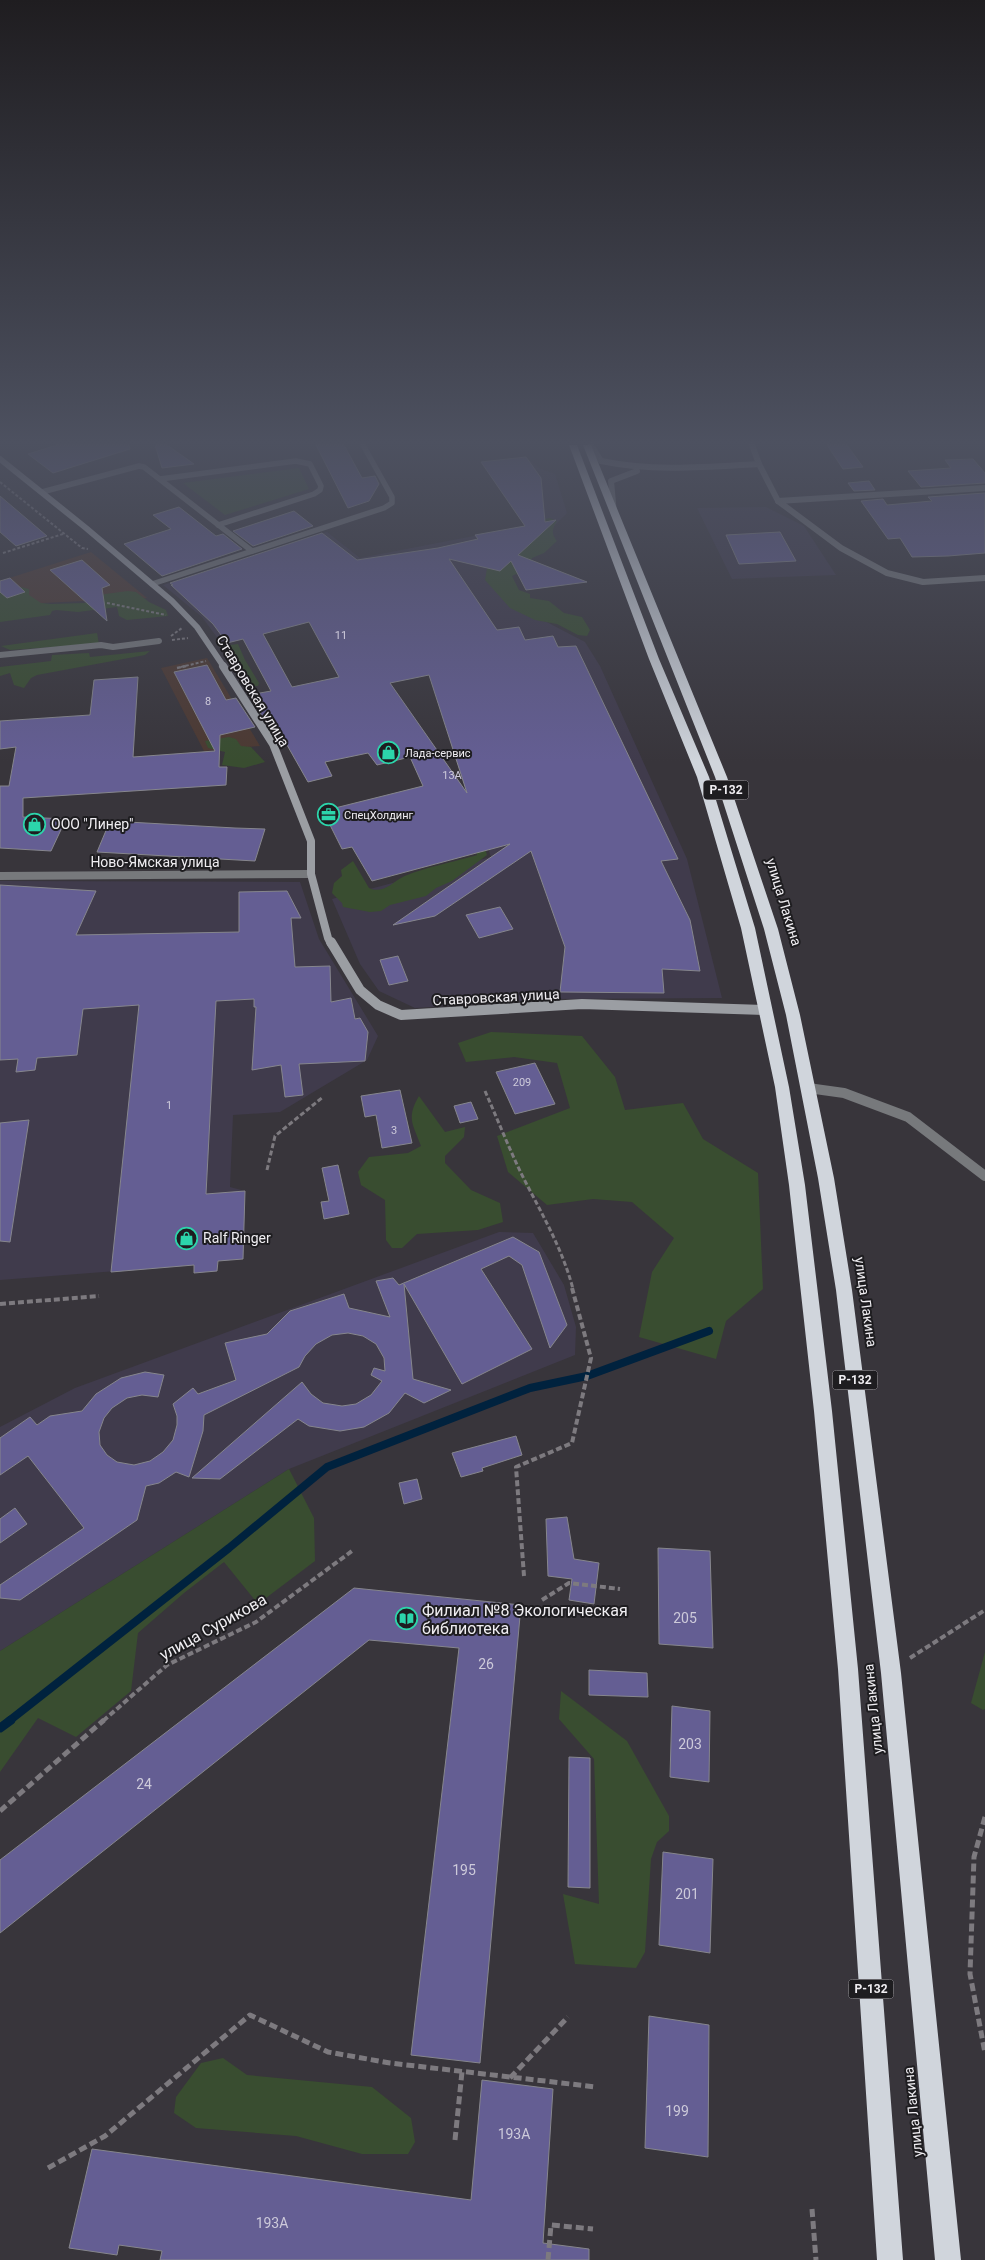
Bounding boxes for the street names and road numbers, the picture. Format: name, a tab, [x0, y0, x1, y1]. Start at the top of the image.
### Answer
street label: Ставровская улица	[213, 632, 293, 750]
road number: Р-132	[704, 780, 748, 800]
street label: Ново-Ямская улица	[90, 854, 220, 870]
street label: улица Лакина	[763, 856, 805, 948]
street label: Ставровская улица	[432, 986, 560, 1008]
street label: улица Лакина	[852, 1256, 880, 1348]
road number: Р-132	[832, 1370, 878, 1390]
street label: улица Сурикова	[156, 1590, 270, 1664]
street label: улица Лакина	[860, 1663, 886, 1755]
road number: Р-132	[848, 1980, 894, 1998]
street label: улица Лакина	[900, 2066, 926, 2158]

